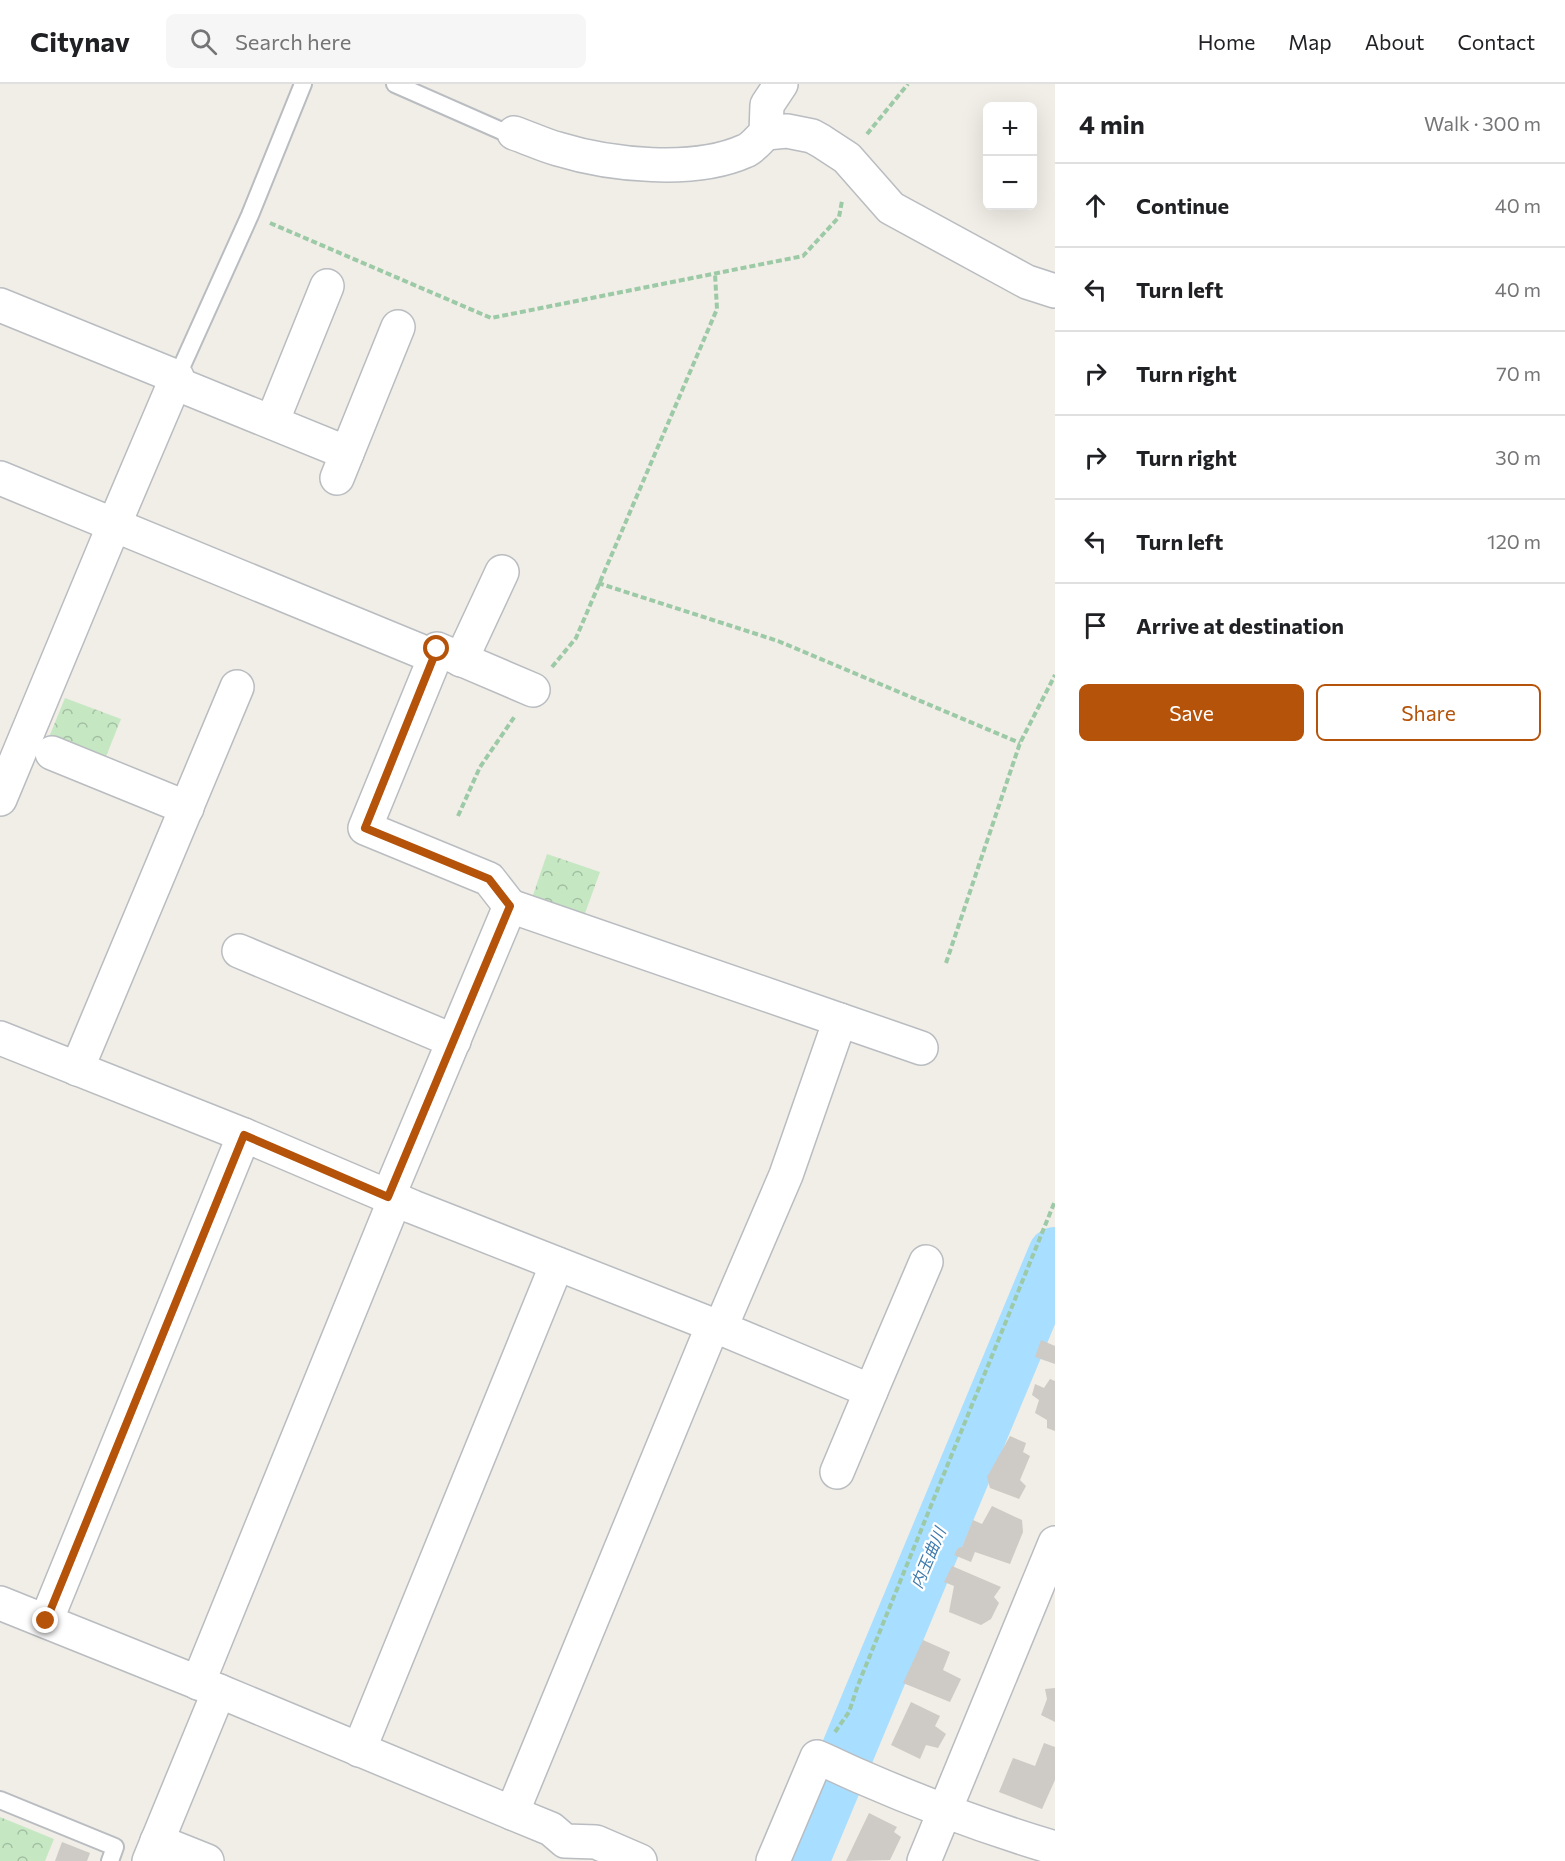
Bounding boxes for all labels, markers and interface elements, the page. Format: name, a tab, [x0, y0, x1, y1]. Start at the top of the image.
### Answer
search box	[166, 14, 586, 68]
text: Citynav	[30, 24, 130, 58]
icon: search	[187, 25, 220, 58]
text: Search here	[235, 28, 351, 55]
text: Home	[1198, 29, 1255, 54]
text: Map	[1288, 29, 1332, 54]
text: About	[1365, 29, 1424, 54]
text: Contact	[1457, 29, 1535, 54]
map controls	[983, 102, 1037, 210]
button: +	[983, 102, 1037, 156]
text: 4 min	[1079, 108, 1145, 139]
text: Walk · 300 m	[1424, 111, 1541, 135]
button: −	[983, 156, 1037, 210]
icon: ahead	[1079, 189, 1112, 222]
text: Continue	[1136, 192, 1229, 219]
text: 40 m	[1495, 193, 1541, 217]
icon: left	[1079, 273, 1112, 306]
text: Turn left	[1136, 276, 1223, 303]
text: 40 m	[1495, 277, 1541, 301]
icon: right	[1079, 357, 1112, 390]
text: Turn right	[1136, 360, 1237, 387]
text: 70 m	[1496, 361, 1541, 385]
icon: right	[1079, 441, 1112, 474]
text: Turn right	[1136, 444, 1237, 471]
text: 30 m	[1495, 445, 1541, 469]
icon: left	[1079, 525, 1112, 558]
text: Turn left	[1136, 528, 1223, 555]
text: 120 m	[1487, 529, 1541, 553]
icon: arrive	[1079, 609, 1112, 642]
text: Arrive at destination	[1136, 612, 1344, 639]
route start	[423, 635, 449, 661]
button: Save	[1079, 684, 1304, 741]
button: Share	[1316, 684, 1541, 741]
water label: 内玉曲川	[906, 1523, 950, 1591]
route end	[32, 1607, 58, 1633]

